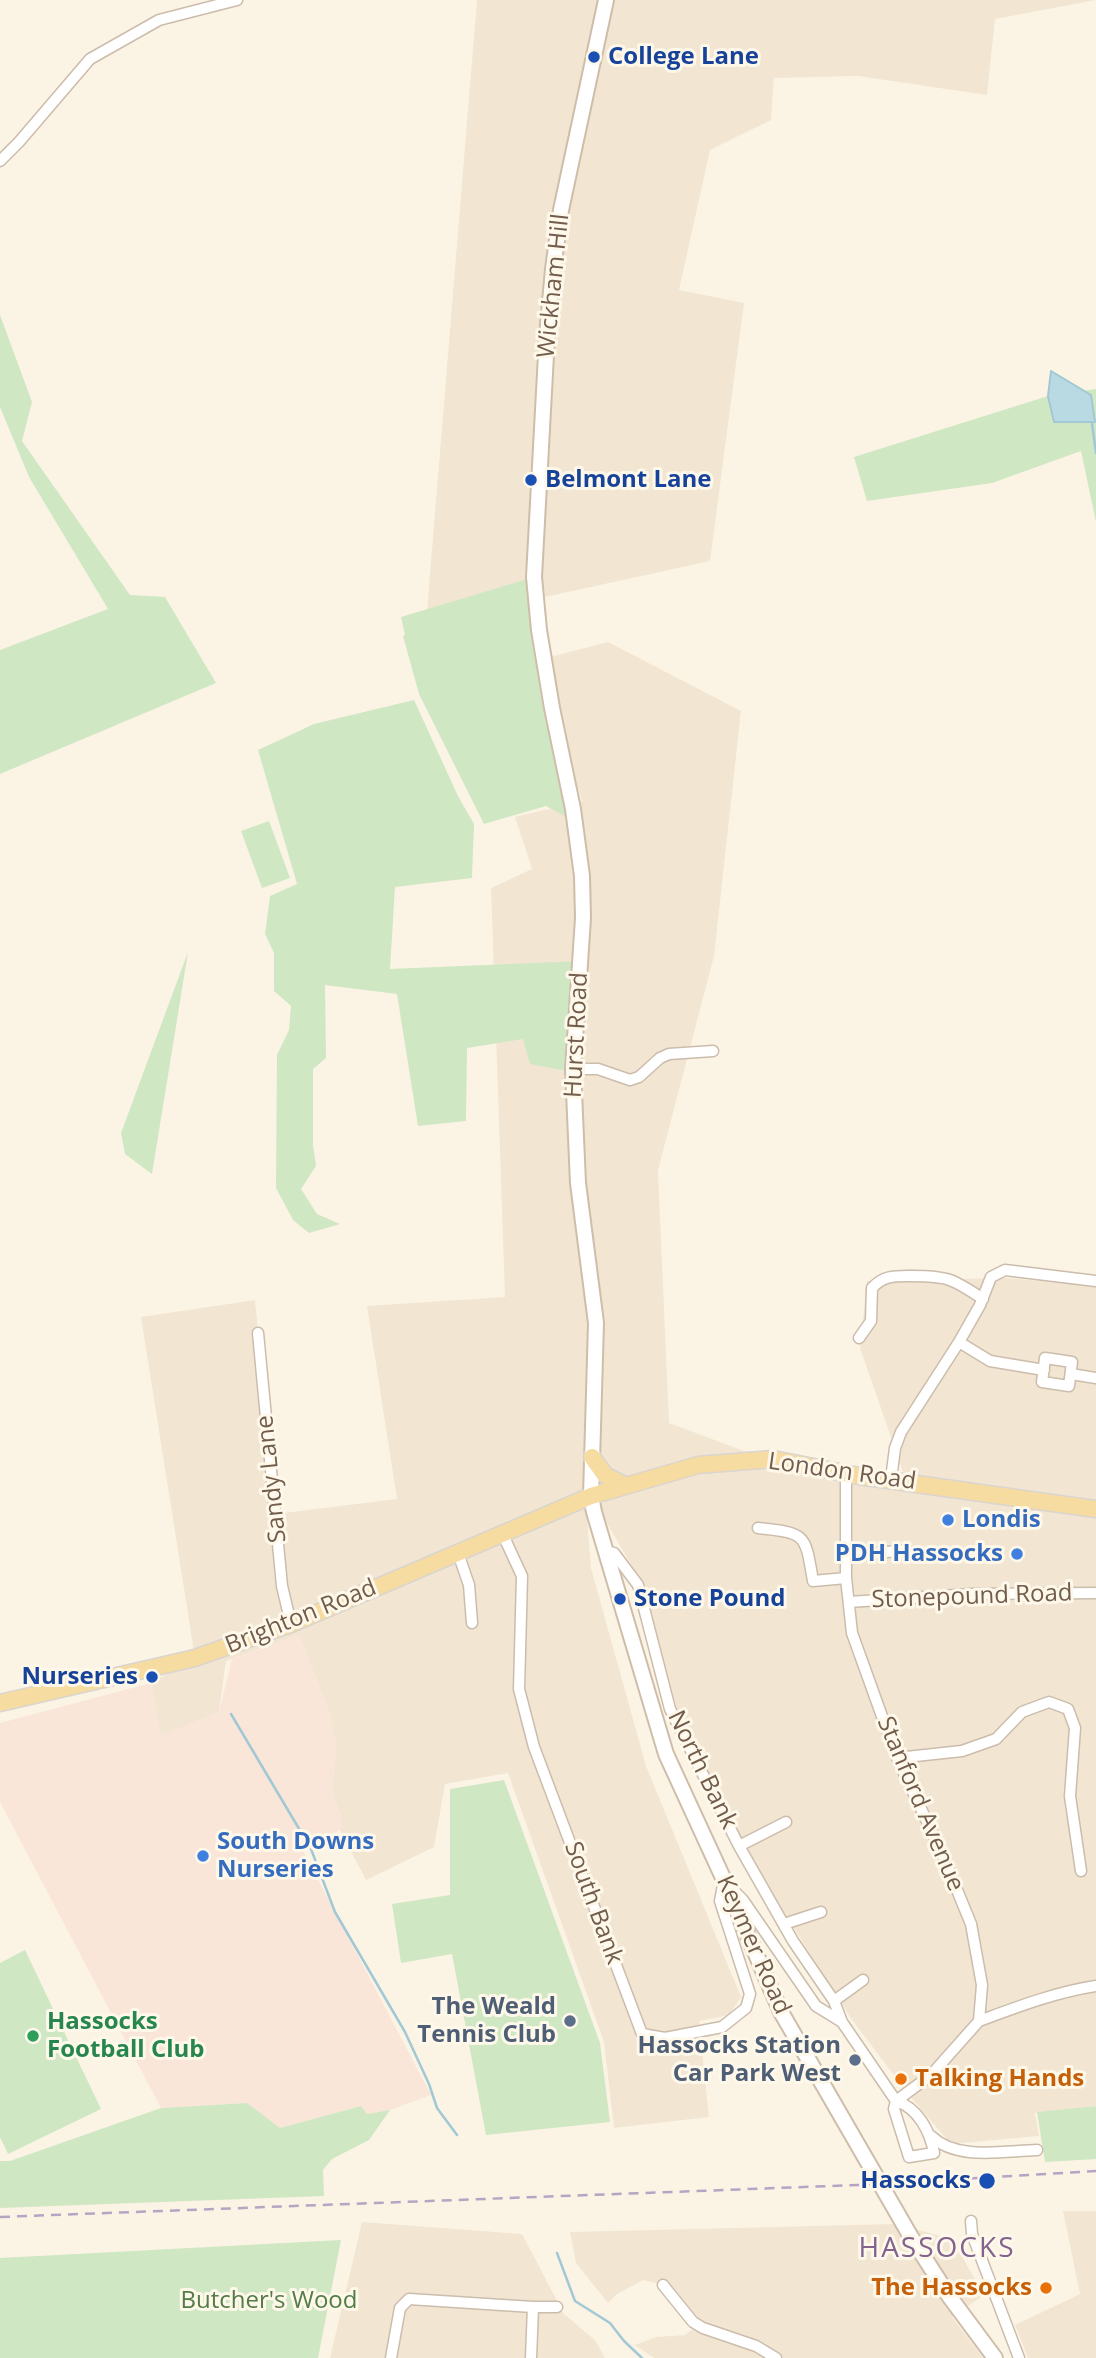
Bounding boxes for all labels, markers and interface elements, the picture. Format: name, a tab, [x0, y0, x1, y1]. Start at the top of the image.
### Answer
place label: College Lane	[608, 43, 759, 71]
marker: College Lane	[586, 49, 602, 65]
street label: Wickham Hill	[532, 213, 576, 359]
place label: Belmont Lane	[545, 466, 711, 494]
marker: Belmont Lane	[523, 472, 539, 488]
street label: Hurst Road	[559, 971, 595, 1099]
street label: Sandy Lane	[251, 1414, 293, 1544]
street label: London Road	[766, 1447, 918, 1497]
place label: Londis	[962, 1506, 1041, 1534]
marker: Londis	[940, 1512, 956, 1528]
place label: PDH Hassocks	[835, 1540, 1003, 1568]
marker: PDH Hassocks	[1009, 1546, 1025, 1562]
street label: Brighton Road	[221, 1574, 381, 1660]
street label: Stonepound Road	[871, 1579, 1073, 1615]
place label: Stone Pound	[634, 1585, 785, 1613]
marker: Stone Pound	[612, 1591, 628, 1607]
place label: Nurseries	[21, 1663, 138, 1691]
marker: Nurseries	[144, 1669, 160, 1685]
street label: North Bank	[661, 1706, 743, 1834]
street label: Stanford Avenue	[870, 1713, 970, 1895]
place label: South Downs Nurseries	[217, 1828, 374, 1884]
street label: South Bank	[558, 1838, 628, 1968]
marker: South Downs Nurseries	[195, 1848, 211, 1864]
street label: Keymer Road	[710, 1871, 796, 2019]
place label: The Weald Tennis Club	[417, 1993, 556, 2049]
place label: Hassocks Football Club	[47, 2008, 204, 2064]
marker: The Weald Tennis Club	[562, 2013, 578, 2029]
marker: Hassocks Football Club	[25, 2028, 41, 2044]
place label: Hassocks Station Car Park West	[638, 2032, 841, 2088]
marker: Hassocks Station Car Park West	[847, 2052, 863, 2068]
place label: Talking Hands	[915, 2065, 1084, 2093]
marker: Talking Hands	[893, 2071, 909, 2087]
place label: Hassocks	[860, 2167, 971, 2195]
marker: Hassocks	[977, 2171, 997, 2191]
district label: HASSOCKS	[860, 2232, 1014, 2266]
place label: The Hassocks	[871, 2274, 1032, 2302]
marker: The Hassocks	[1038, 2280, 1054, 2296]
park label: Butcher's Wood	[181, 2287, 357, 2315]

